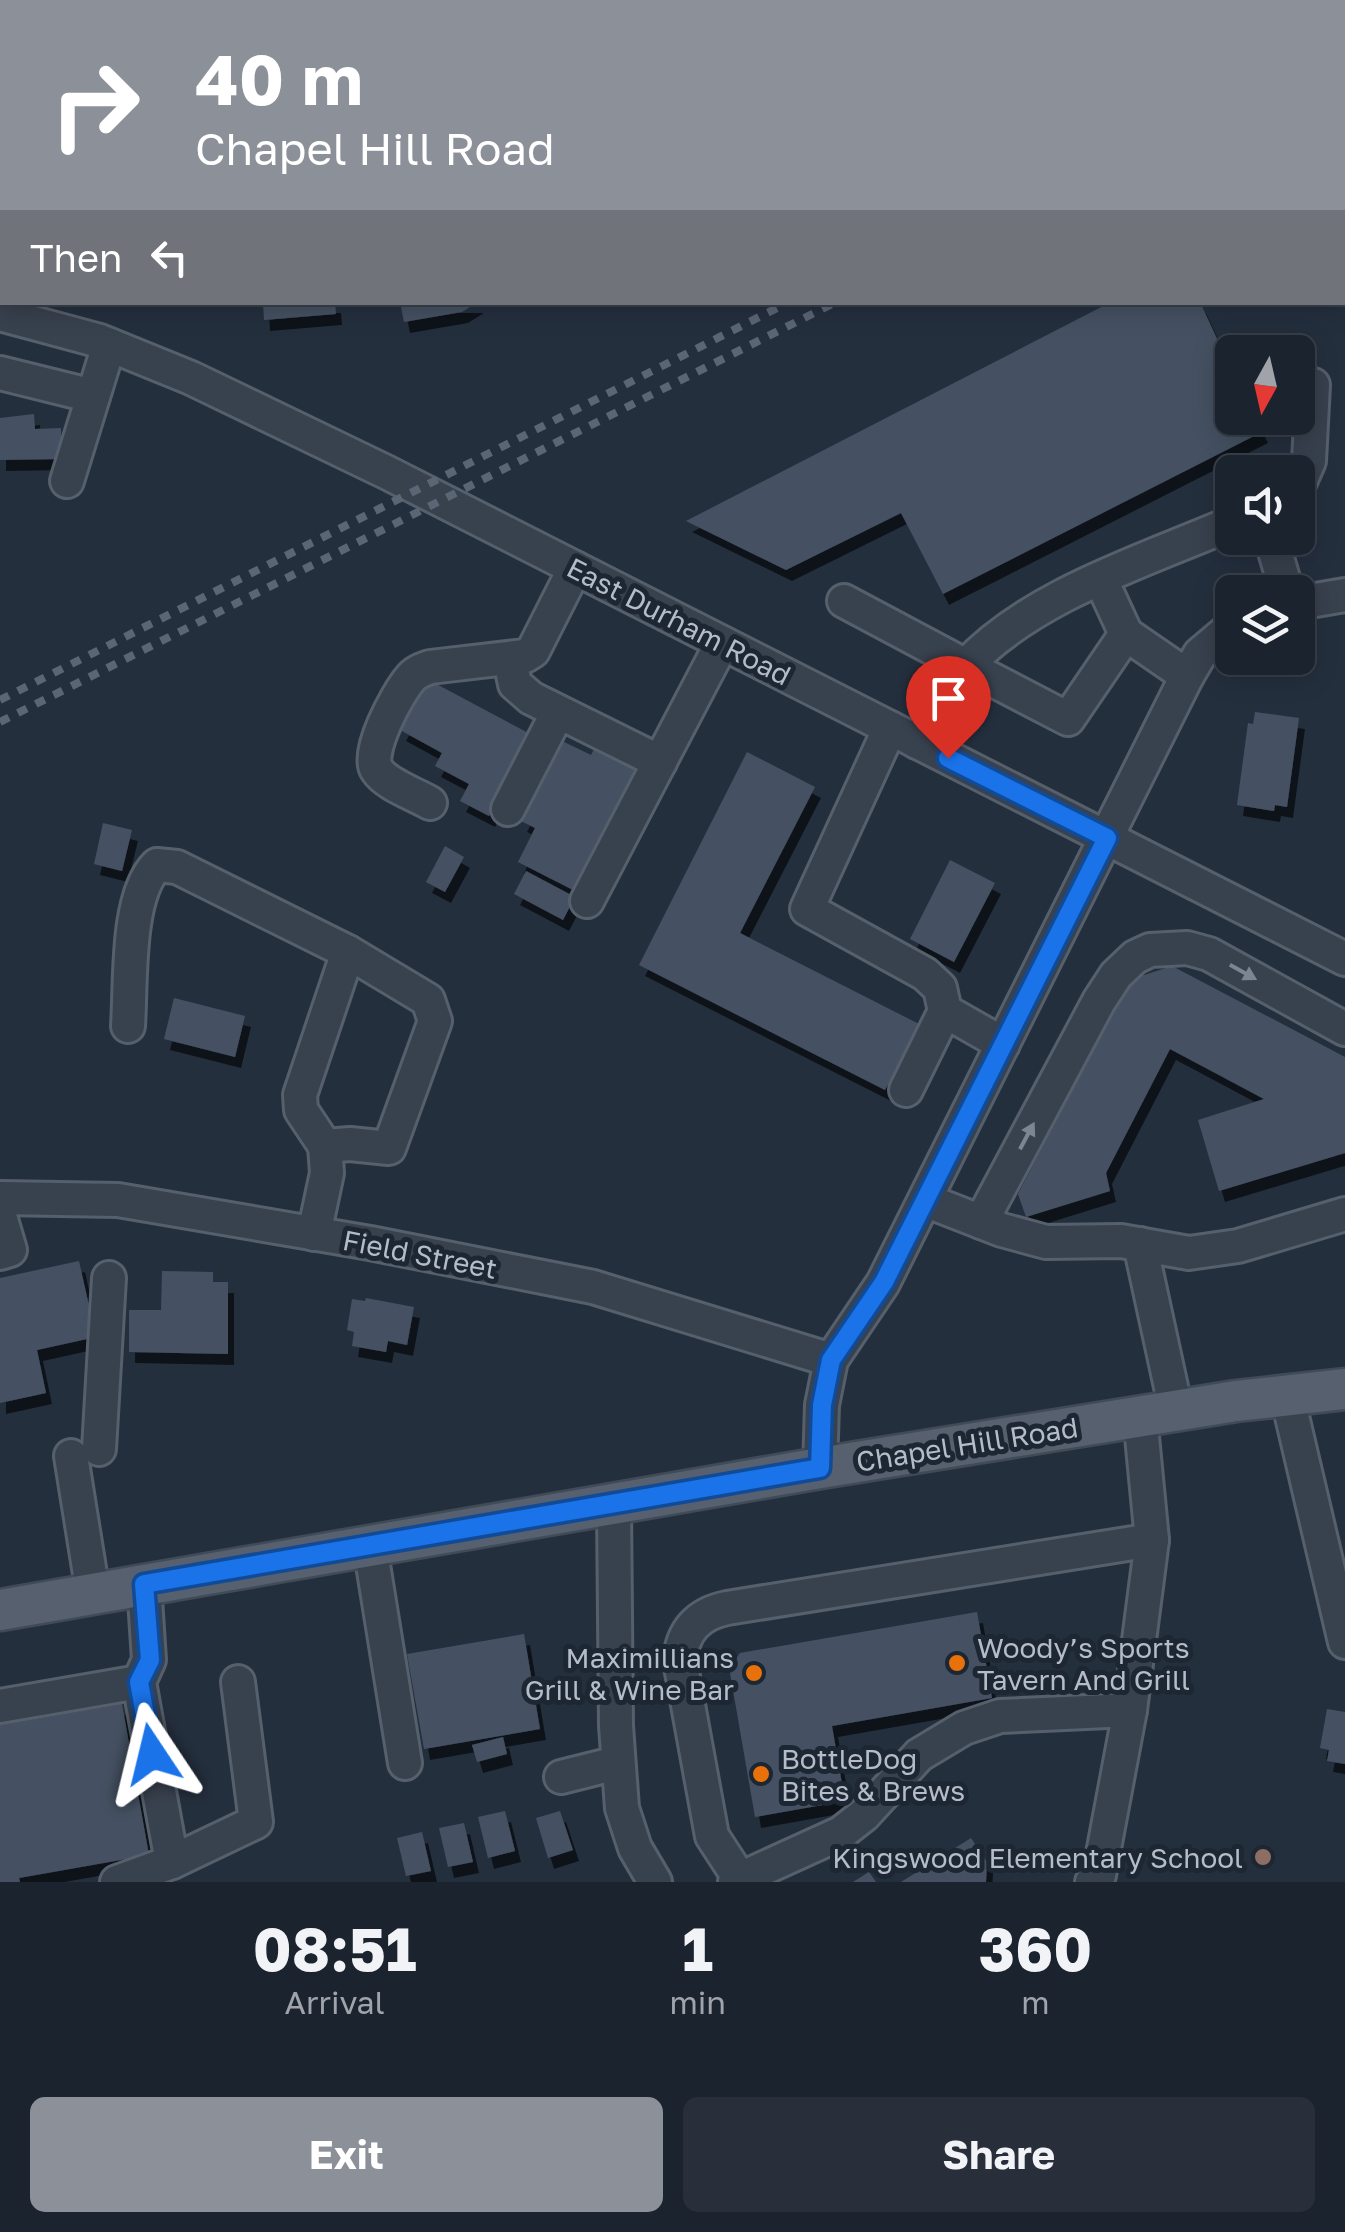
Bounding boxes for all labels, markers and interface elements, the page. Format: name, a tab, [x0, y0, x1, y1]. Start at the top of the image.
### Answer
text: 40 m	[195, 36, 363, 120]
icon: right	[30, 40, 160, 170]
text: Chapel Hill Road	[195, 121, 555, 175]
icon: left	[142, 230, 197, 285]
text: Then	[30, 235, 122, 280]
north arrow	[1215, 335, 1315, 435]
map controls	[1215, 335, 1315, 675]
button: sound	[1215, 455, 1315, 555]
street label: East Durham Road	[562, 550, 796, 692]
button: layers	[1215, 575, 1315, 675]
pin	[906, 656, 991, 759]
icon: arrive	[921, 671, 976, 726]
one-way arrow	[1228, 964, 1257, 981]
one-way arrow	[1019, 1122, 1036, 1151]
street label: Field Street	[340, 1223, 500, 1285]
street label: Chapel Hill Road	[854, 1410, 1080, 1478]
place label: Woody’s Sports Tavern And Grill	[977, 1631, 1190, 1696]
place label: Maximillians Grill & Wine Bar	[525, 1641, 734, 1706]
marker: Woody’s Sports Tavern And Grill	[946, 1652, 968, 1674]
marker: Maximillians Grill & Wine Bar	[743, 1662, 765, 1684]
position arrow	[100, 1702, 204, 1806]
place label: BottleDog Bites & Brews	[781, 1742, 965, 1807]
marker: BottleDog Bites & Brews	[750, 1763, 772, 1785]
place label: Kingswood Elementary School	[832, 1841, 1243, 1874]
marker: Kingswood Elementary School	[1252, 1846, 1274, 1868]
text: 08:51	[253, 1912, 417, 1984]
text: 1	[682, 1912, 713, 1984]
text: 360	[979, 1912, 1092, 1984]
text: Arrival	[285, 1983, 385, 2021]
text: min	[669, 1983, 726, 2021]
text: m	[1021, 1983, 1050, 2021]
button: Exit	[30, 2097, 663, 2212]
button: Share	[683, 2097, 1315, 2212]

